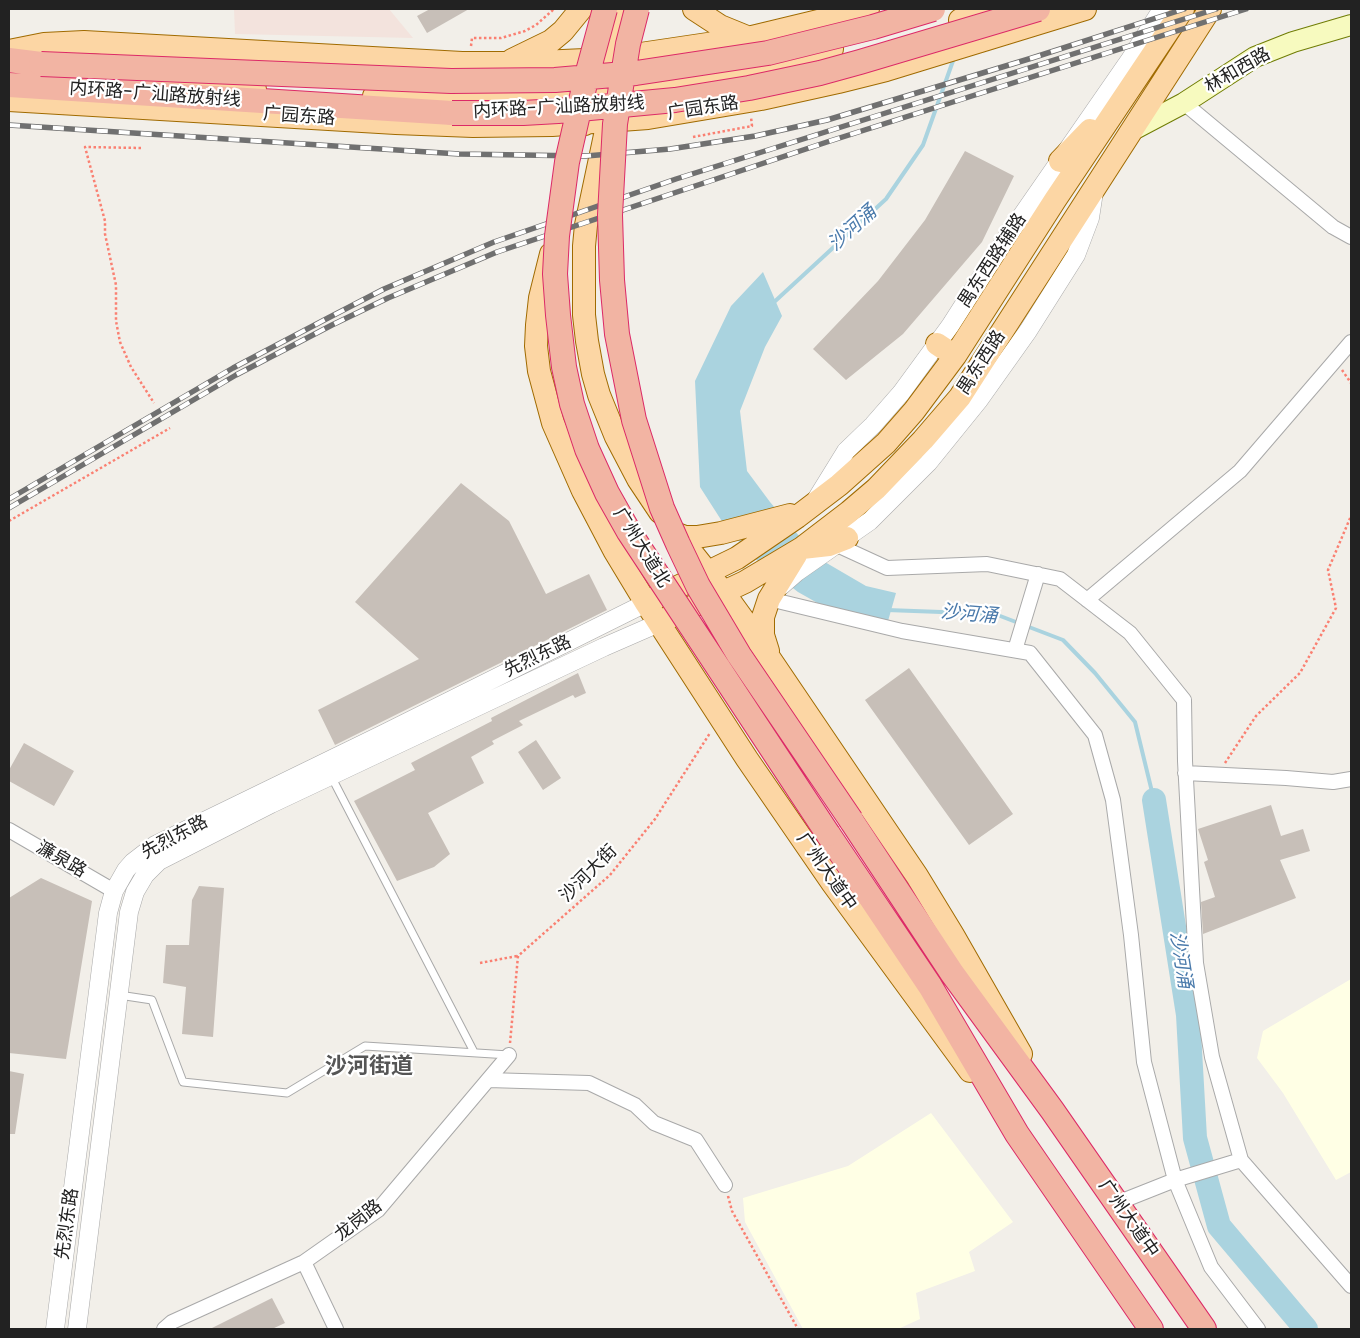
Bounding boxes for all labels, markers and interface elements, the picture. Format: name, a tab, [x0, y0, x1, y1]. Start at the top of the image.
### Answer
street label: 林和西路	[1201, 44, 1275, 98]
street label: 内环路-广汕路放射线	[68, 78, 242, 112]
street label: 内环路-广汕路放射线	[473, 93, 645, 123]
street label: 广园东路	[666, 93, 740, 125]
street label: 广园东路	[262, 104, 336, 130]
water label: 沙河涌	[824, 201, 882, 257]
street label: 禺东西路辅路	[955, 210, 1031, 312]
street label: 禺东西路	[953, 327, 1011, 399]
street label: 广州大道北	[608, 504, 674, 592]
water label: 沙河涌	[940, 601, 998, 629]
street label: 先烈东路	[501, 632, 575, 682]
street label: 先烈东路	[138, 812, 212, 864]
street label: 广州大道中	[791, 829, 861, 915]
street label: 濂泉路	[32, 837, 90, 883]
street label: 沙河大街	[556, 841, 622, 907]
water label: 沙河涌	[1164, 930, 1196, 990]
district label: 沙河街道	[325, 1054, 413, 1080]
street label: 广州大道中	[1093, 1176, 1163, 1262]
street label: 先烈东路	[52, 1187, 84, 1261]
street label: 龙岗路	[331, 1196, 387, 1246]

